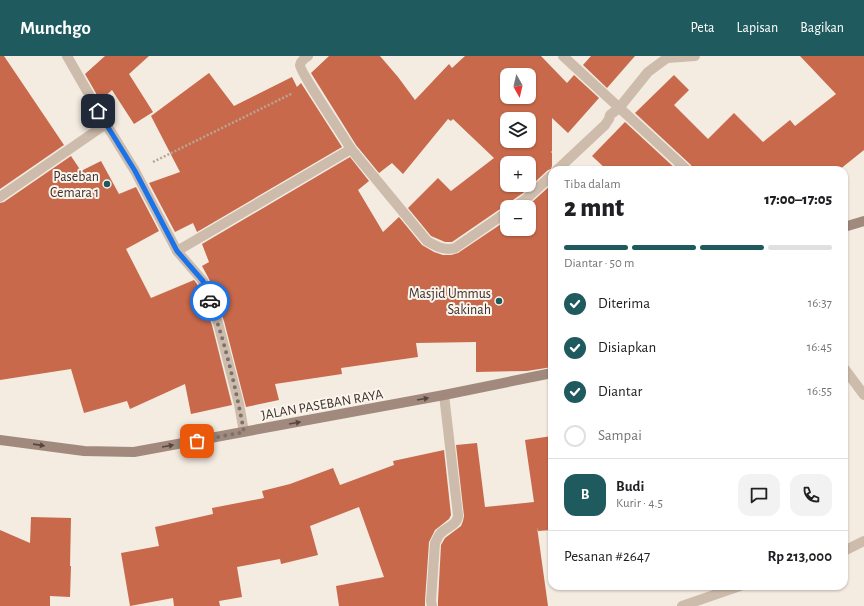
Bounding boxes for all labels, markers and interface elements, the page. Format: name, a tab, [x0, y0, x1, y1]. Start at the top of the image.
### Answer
text: Munchgo	[20, 19, 91, 38]
text: Peta	[691, 21, 715, 35]
text: Lapisan	[737, 21, 778, 35]
text: Bagikan	[800, 21, 844, 35]
north arrow	[500, 68, 536, 104]
map controls	[500, 68, 536, 236]
pin	[81, 94, 115, 128]
icon: home	[87, 100, 109, 122]
button: layers	[500, 112, 536, 148]
button: +	[500, 156, 536, 192]
place label: Paseban Cemara 1	[50, 170, 99, 200]
text: Tiba dalam	[564, 178, 621, 191]
marker: Paseban Cemara 1	[102, 179, 112, 189]
text: 17:00–17:05	[764, 192, 832, 207]
text: 2 mnt	[564, 195, 624, 221]
button: −	[500, 200, 536, 236]
text: Diantar · 50 m	[564, 257, 634, 270]
courier	[190, 281, 230, 321]
place label: Masjid Ummus Sakinah	[409, 287, 491, 317]
icon: car	[199, 290, 221, 312]
icon: check	[564, 293, 586, 315]
marker: Masjid Ummus Sakinah	[494, 296, 504, 306]
text: Diterima	[598, 296, 650, 311]
text: 16:37	[808, 297, 832, 310]
icon: check	[564, 337, 586, 359]
text: Disiapkan	[598, 340, 656, 355]
text: 16:45	[807, 341, 832, 354]
icon: check	[564, 381, 586, 403]
text: Diantar	[598, 384, 642, 399]
text: 16:55	[808, 385, 832, 398]
street label: JALAN PASEBAN RAYA	[260, 387, 384, 423]
one-way arrow	[417, 396, 429, 402]
one-way arrow	[289, 419, 302, 425]
pin	[180, 424, 214, 458]
text: Sampai	[598, 428, 642, 443]
icon: bag	[186, 430, 208, 452]
one-way arrow	[33, 442, 45, 448]
one-way arrow	[162, 443, 174, 449]
button: chat	[738, 474, 780, 516]
button: phone	[790, 474, 832, 516]
text: Budi	[616, 479, 644, 494]
text: B	[581, 487, 589, 502]
text: Kurir · 4.5	[616, 497, 663, 510]
text: Pesanan #2647	[564, 549, 650, 564]
text: Rp 213,000	[768, 549, 832, 564]

